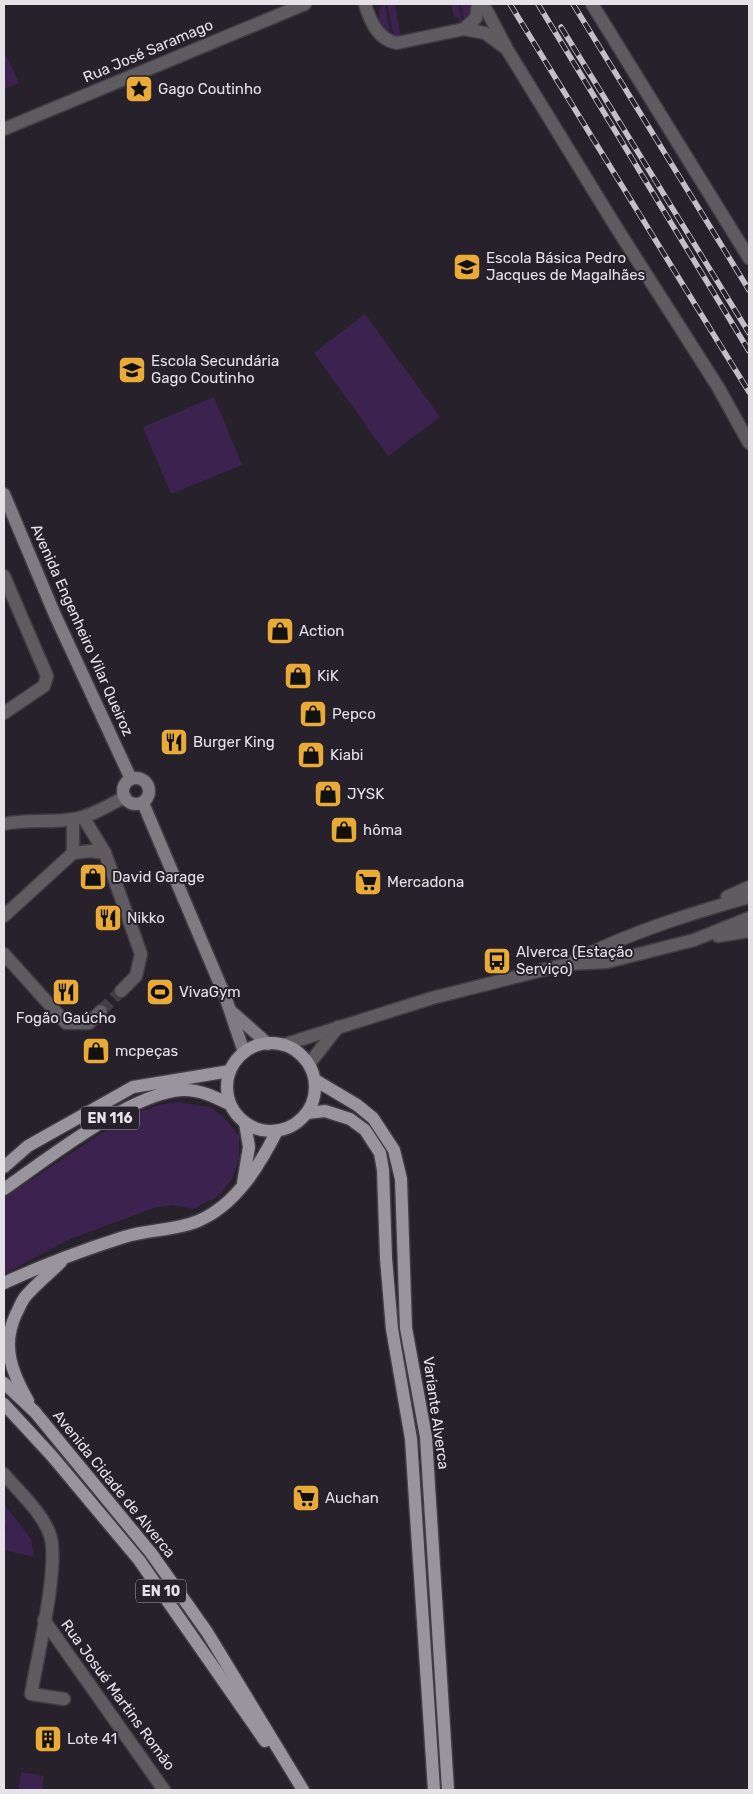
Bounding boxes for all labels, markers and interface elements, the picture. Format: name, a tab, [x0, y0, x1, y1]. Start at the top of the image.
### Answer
street label: Rua José Saramago	[80, 15, 216, 87]
place icon: Gago Coutinho	[124, 74, 154, 104]
place label: Gago Coutinho	[158, 80, 262, 98]
place label: Escola Básica Pedro Jacques de Magalhães	[486, 249, 646, 284]
school or university icon: Escola Básica Pedro Jacques de Magalhães	[452, 252, 482, 282]
place label: Escola Secundária Gago Coutinho	[151, 352, 279, 387]
school or university icon: Escola Secundária Gago Coutinho	[117, 355, 147, 385]
street label: Avenida Engenheiro Vilar Queiroz	[27, 521, 137, 739]
shop icon: Action	[265, 616, 295, 646]
place label: Action	[299, 622, 344, 640]
shop icon: KiK	[283, 661, 313, 691]
place label: KiK	[317, 667, 339, 685]
shop icon: Pepco	[298, 699, 328, 729]
place label: Pepco	[332, 705, 376, 723]
restaurant icon: Burger King	[159, 727, 189, 757]
place label: Burger King	[193, 733, 275, 751]
shop icon: Kiabi	[296, 740, 326, 770]
place label: Kiabi	[330, 746, 363, 764]
shop icon: JYSK	[313, 779, 343, 809]
place label: JYSK	[347, 785, 384, 803]
shop icon: hôma	[329, 815, 359, 845]
place label: hôma	[363, 821, 402, 839]
shop icon: David Garage	[78, 862, 108, 892]
supermarket icon: Mercadona	[353, 867, 383, 897]
place label: David Garage	[112, 868, 205, 886]
place label: Mercadona	[387, 873, 464, 891]
restaurant icon: Nikko	[93, 903, 123, 933]
place label: Nikko	[127, 909, 165, 927]
place label: Alverca (Estação Serviço)	[516, 943, 633, 978]
bus stop icon: Alverca (Estação Serviço)	[482, 946, 512, 976]
restaurant icon: Fogão Gaúcho	[51, 977, 81, 1007]
sports icon: VivaGym	[145, 977, 175, 1007]
place label: VivaGym	[179, 983, 241, 1001]
place label: Fogão Gaúcho	[16, 1009, 116, 1027]
shop icon: mcpeças	[81, 1036, 111, 1066]
place label: mcpeças	[115, 1042, 179, 1060]
road number: EN 116	[81, 1106, 139, 1130]
street label: Variante Alverca	[419, 1355, 453, 1471]
street label: Avenida Cidade de Alverca	[49, 1407, 179, 1561]
supermarket icon: Auchan	[291, 1483, 321, 1513]
place label: Auchan	[325, 1489, 379, 1507]
road number: EN 10	[136, 1580, 186, 1602]
street label: Rua Josué Martins Romão	[57, 1616, 179, 1774]
building icon: Lote 41	[33, 1724, 63, 1754]
place label: Lote 41	[67, 1730, 117, 1748]

